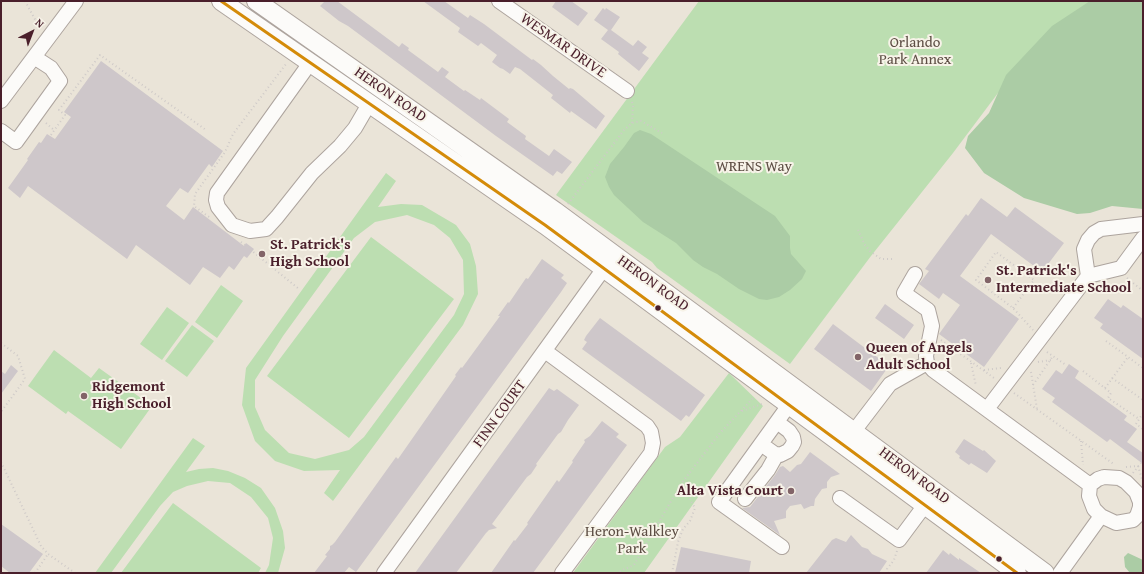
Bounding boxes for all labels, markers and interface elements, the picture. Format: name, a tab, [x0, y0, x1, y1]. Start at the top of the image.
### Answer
street label: WESMAR DRIVE	[517, 10, 609, 82]
north arrow	[12, 12, 52, 52]
text: N	[32, 15, 48, 31]
park label: Orlando Park Annex	[879, 34, 951, 69]
street label: HERON ROAD	[350, 64, 430, 126]
park label: WRENS Way	[716, 158, 792, 176]
place label: St. Patrick's High School	[270, 236, 351, 271]
marker: St. Patrick's High School	[257, 249, 267, 259]
street label: HERON ROAD	[614, 252, 692, 316]
place label: St. Patrick's Intermediate School	[996, 262, 1131, 297]
marker: St. Patrick's Intermediate School	[983, 275, 993, 285]
unlabelled marker	[653, 303, 663, 313]
place label: Queen of Angels Adult School	[866, 339, 972, 374]
marker: Queen of Angels Adult School	[853, 352, 863, 362]
street label: FINN COURT	[470, 377, 530, 451]
place label: Ridgemont High School	[92, 378, 171, 413]
marker: Ridgemont High School	[79, 391, 89, 401]
street label: HERON ROAD	[875, 444, 953, 508]
place label: Alta Vista Court	[677, 482, 783, 500]
marker: Alta Vista Court	[786, 486, 796, 496]
park label: Heron-Walkley Park	[585, 523, 679, 558]
unlabelled marker	[994, 554, 1004, 564]

